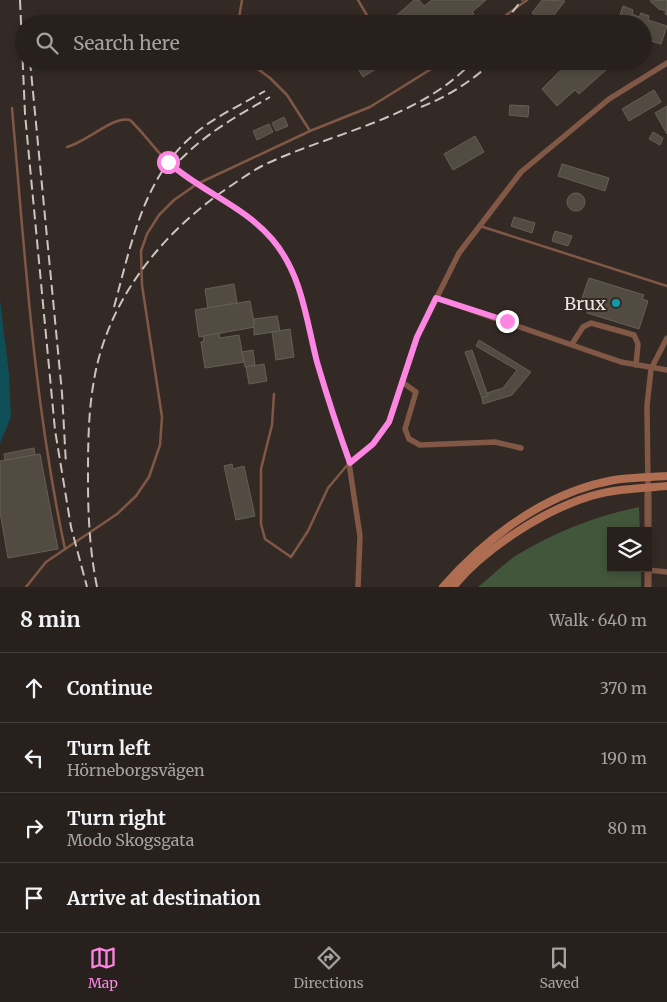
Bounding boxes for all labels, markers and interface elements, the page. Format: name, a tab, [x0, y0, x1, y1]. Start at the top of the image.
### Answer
search box	[15, 15, 652, 70]
icon: search	[33, 29, 61, 57]
text: Search here	[73, 31, 180, 55]
route start	[157, 151, 180, 174]
place label: Brux	[564, 292, 606, 315]
marker: Brux	[610, 297, 622, 309]
route end	[496, 310, 519, 333]
map controls	[607, 527, 652, 572]
button: layers	[607, 527, 652, 572]
text: 8 min	[20, 606, 81, 633]
text: Walk · 640 m	[549, 610, 647, 630]
icon: ahead	[20, 674, 48, 702]
text: Continue	[67, 676, 153, 700]
text: 370 m	[600, 678, 647, 698]
text: Turn left	[67, 736, 151, 760]
icon: left	[20, 744, 48, 772]
text: 190 m	[601, 748, 647, 768]
text: Hörneborgsvägen	[67, 760, 205, 780]
text: Turn right	[67, 806, 166, 830]
icon: right	[20, 814, 48, 842]
text: 80 m	[608, 818, 647, 838]
text: Modo Skogsgata	[67, 830, 194, 850]
icon: arrive	[20, 884, 48, 912]
text: Arrive at destination	[67, 886, 261, 910]
tab: Map	[88, 944, 118, 992]
tab: Directions	[294, 944, 364, 992]
tab: Saved	[539, 944, 579, 992]

